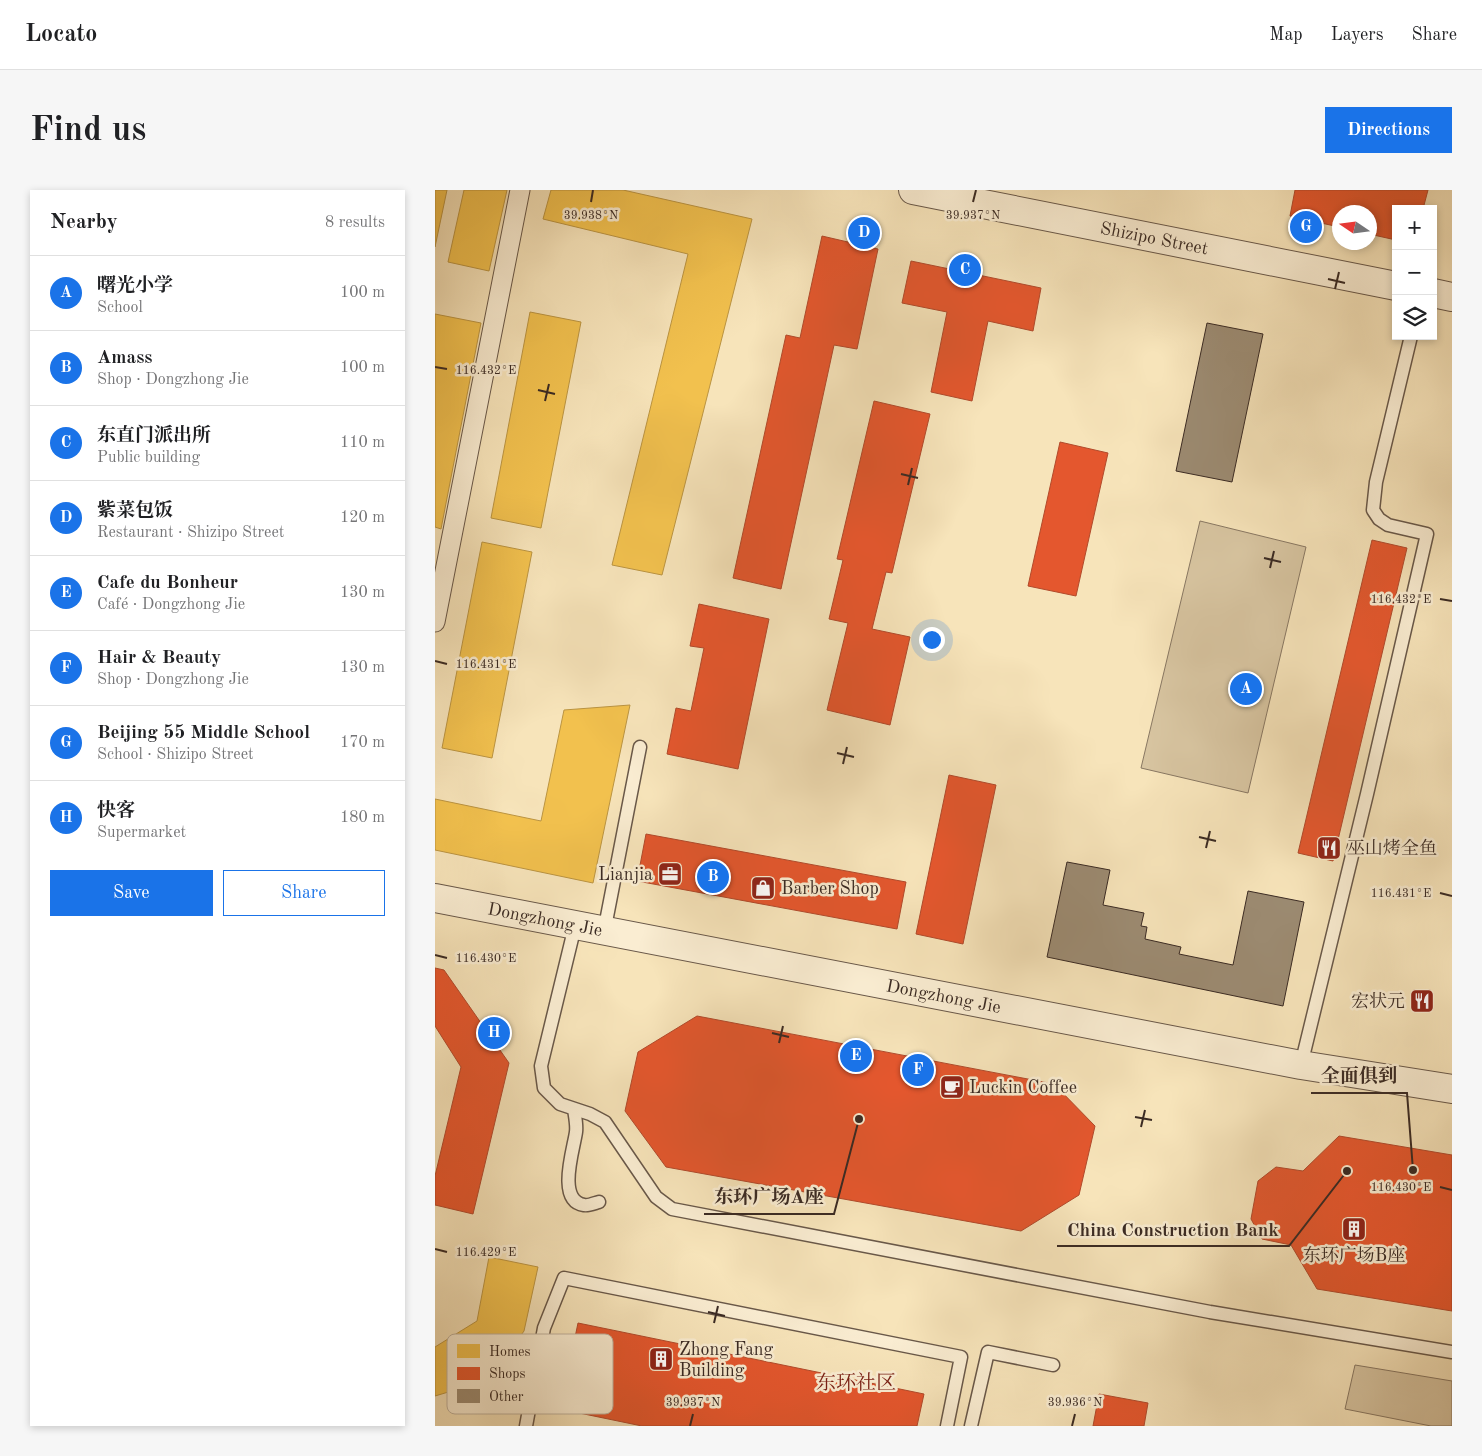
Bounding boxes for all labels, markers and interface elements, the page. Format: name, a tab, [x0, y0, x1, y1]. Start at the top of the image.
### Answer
text: Locato	[25, 23, 97, 47]
text: Map	[1269, 26, 1303, 44]
text: Layers	[1331, 26, 1383, 44]
text: Share	[1411, 26, 1457, 44]
button: Directions	[1325, 107, 1452, 153]
text: Find us	[30, 113, 146, 148]
north arrow	[1332, 205, 1377, 250]
map controls	[1392, 205, 1437, 340]
button: +	[1392, 205, 1437, 250]
pin: G	[1290, 208, 1322, 246]
text: 39.938°N	[564, 210, 618, 222]
text: 39.937°N	[946, 210, 1000, 222]
text: Nearby	[50, 212, 118, 233]
pin: D	[848, 214, 880, 252]
text: 8 results	[325, 215, 385, 231]
street label: Shizipo Street	[1099, 219, 1210, 258]
button: −	[1392, 250, 1437, 295]
pin: C	[949, 251, 981, 289]
text: 曙光小学	[97, 277, 173, 296]
text: A	[60, 285, 72, 301]
text: 100 m	[340, 285, 385, 301]
button: layers	[1392, 295, 1437, 340]
text: School	[97, 300, 143, 316]
text: Amass	[97, 349, 153, 368]
text: B	[60, 360, 72, 376]
text: 100 m	[340, 360, 385, 376]
text: 116.432°E	[456, 365, 516, 377]
text: Shop · Dongzhong Jie	[97, 372, 249, 388]
text: 东直门派出所	[97, 427, 211, 446]
text: C	[61, 435, 71, 451]
text: 110 m	[340, 435, 385, 451]
text: Public building	[97, 450, 200, 466]
text: 紫菜包饭	[97, 502, 173, 521]
text: D	[60, 510, 72, 526]
text: 120 m	[340, 510, 385, 526]
text: Restaurant · Shizipo Street	[97, 525, 284, 541]
text: Cafe du Bonheur	[97, 574, 238, 593]
text: E	[60, 585, 72, 601]
text: 130 m	[340, 585, 385, 601]
text: 116.432°E	[1371, 594, 1431, 606]
text: Café · Dongzhong Jie	[97, 597, 245, 613]
your location	[919, 627, 945, 653]
text: Hair & Beauty	[97, 649, 221, 668]
text: 116.431°E	[456, 659, 516, 671]
text: F	[61, 660, 71, 676]
text: 130 m	[340, 660, 385, 676]
pin: A	[1230, 670, 1262, 708]
text: Shop · Dongzhong Jie	[97, 672, 249, 688]
text: Beijing 55 Middle School	[97, 724, 310, 743]
text: G	[60, 735, 72, 751]
text: 170 m	[340, 735, 385, 751]
text: School · Shizipo Street	[97, 747, 254, 763]
text: 快客	[97, 802, 135, 821]
text: H	[59, 810, 73, 826]
text: 180 m	[340, 810, 385, 826]
text: Supermarket	[97, 825, 186, 841]
restaurant icon: 巫山烤全鱼	[1316, 835, 1342, 861]
place label: 巫山烤全鱼	[1347, 838, 1437, 858]
pin: B	[697, 858, 729, 896]
office icon: Lianjia	[657, 861, 683, 887]
place label: Lianjia	[598, 866, 653, 884]
button: Save	[50, 870, 213, 916]
button: Share	[223, 870, 385, 916]
shop icon: Barber Shop	[750, 875, 776, 901]
place label: Barber Shop	[781, 880, 879, 898]
text: 116.431°E	[1371, 888, 1431, 900]
street label: Dongzhong Jie	[486, 900, 604, 940]
text: 116.430°E	[456, 953, 516, 965]
street label: Dongzhong Jie	[885, 977, 1002, 1017]
restaurant icon: 宏状元	[1409, 988, 1435, 1014]
place label: 宏状元	[1351, 991, 1405, 1011]
pin: H	[478, 1014, 510, 1052]
pin: E	[840, 1037, 872, 1075]
pin: F	[902, 1051, 934, 1089]
callout: 全面俱到	[1311, 1059, 1407, 1093]
text: 全面俱到	[1321, 1065, 1397, 1087]
cafe icon: Luckin Coffee	[939, 1074, 965, 1100]
place label: Luckin Coffee	[969, 1079, 1077, 1097]
callout: 东环广场A座	[704, 1180, 834, 1214]
text: 116.430°E	[1371, 1182, 1431, 1194]
text: 东环广场A座	[714, 1186, 824, 1208]
callout: China Construction Bank	[1057, 1212, 1289, 1246]
building icon: 东环广场B座	[1341, 1216, 1367, 1242]
text: China Construction Bank	[1067, 1222, 1279, 1241]
place label: 东环广场B座	[1303, 1245, 1405, 1265]
text: 116.429°E	[456, 1247, 516, 1259]
legend	[447, 1334, 613, 1414]
place label: Zhong Fang Building	[679, 1341, 774, 1380]
text: Homes	[489, 1345, 531, 1359]
building icon: Zhong Fang Building	[648, 1346, 674, 1372]
text: Shops	[489, 1367, 526, 1381]
district label: 东环社区	[816, 1372, 896, 1394]
text: Other	[489, 1390, 524, 1404]
text: 39.937°N	[666, 1397, 720, 1409]
text: 39.936°N	[1048, 1397, 1102, 1409]

